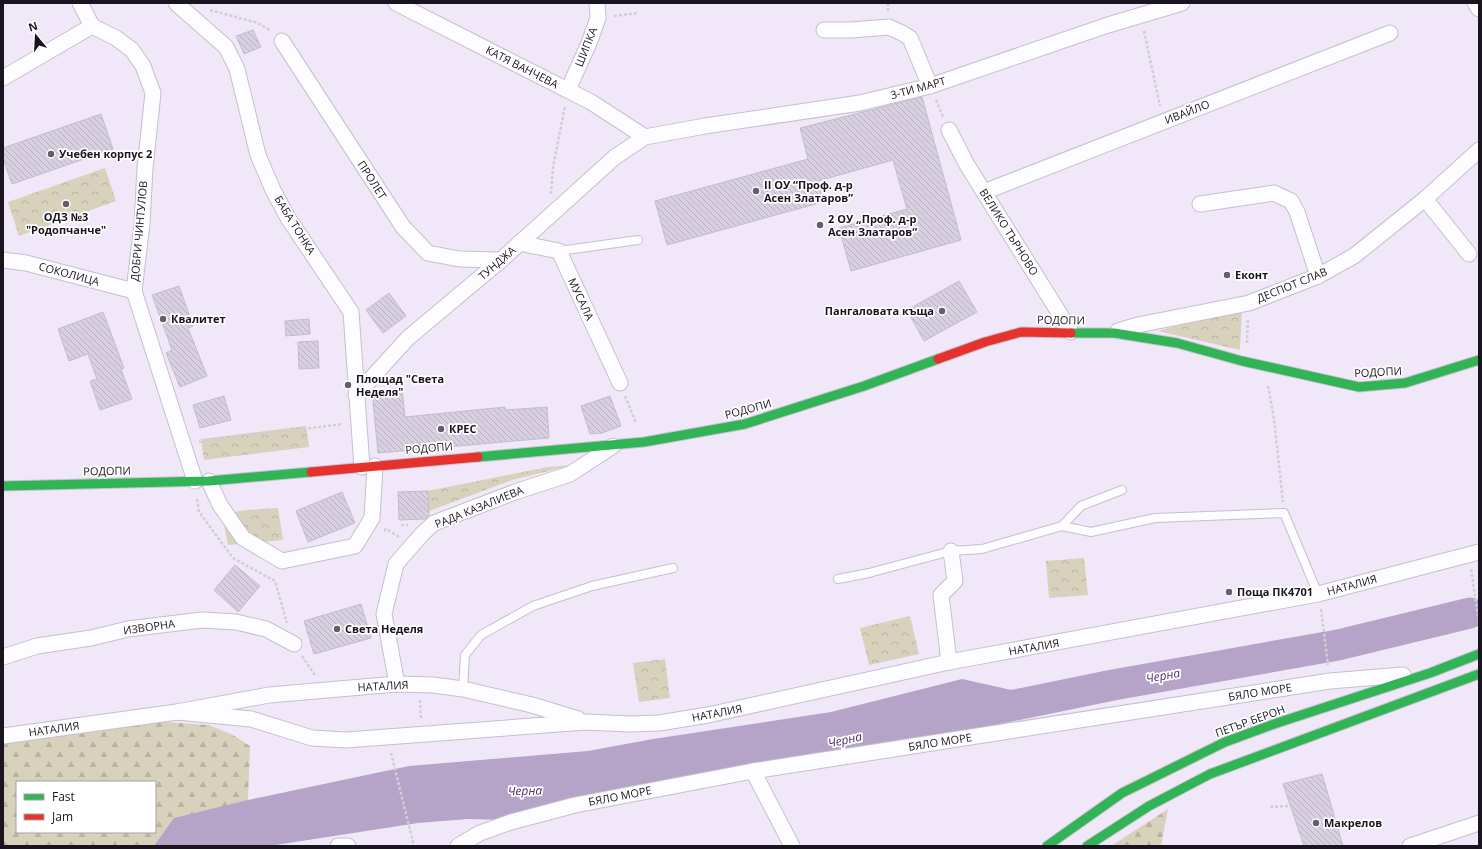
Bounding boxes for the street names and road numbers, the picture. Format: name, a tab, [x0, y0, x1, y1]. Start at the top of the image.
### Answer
street label: ШИПКА	[571, 25, 600, 69]
street label: КАТЯ ВАНЧЕВА	[483, 42, 561, 91]
street label: 3-ТИ МАРТ	[889, 73, 947, 102]
street label: ИВАЙЛО	[1162, 96, 1211, 127]
street label: ПРОЛЕТ	[354, 158, 390, 202]
street label: ДОБРИ ЧИНТУЛОВ	[127, 180, 150, 282]
street label: ВЕЛИКО ТЪРНОВО	[977, 185, 1042, 278]
street label: БАБА ТОНКА	[271, 193, 319, 257]
street label: ТУНДЖА	[475, 242, 518, 283]
street label: СОКОЛИЦА	[37, 258, 101, 289]
street label: ДЕСПОТ СЛАВ	[1254, 264, 1329, 305]
street label: МУСАЛА	[565, 275, 598, 323]
street label: РОДОПИ	[1037, 312, 1085, 327]
street label: РОДОПИ	[1354, 363, 1402, 380]
street label: РОДОПИ	[723, 395, 773, 422]
street label: РОДОПИ	[405, 438, 453, 457]
street label: РОДОПИ	[83, 463, 131, 478]
street label: РАДА КАЗАЛИЕВА	[432, 482, 525, 531]
street label: НАТАЛИЯ	[1325, 571, 1379, 598]
street label: ИЗВОРНА	[122, 615, 176, 638]
street label: НАТАЛИЯ	[1007, 635, 1060, 658]
street label: НАТАЛИЯ	[357, 677, 409, 694]
street label: БЯЛО МОРЕ	[1227, 679, 1293, 704]
street label: НАТАЛИЯ	[690, 700, 743, 725]
street label: ПЕТЪР БЕРОН	[1213, 701, 1287, 740]
street label: НАТАЛИЯ	[28, 718, 80, 739]
street label: БЯЛО МОРЕ	[907, 729, 973, 754]
street label: БЯЛО МОРЕ	[587, 782, 653, 809]

